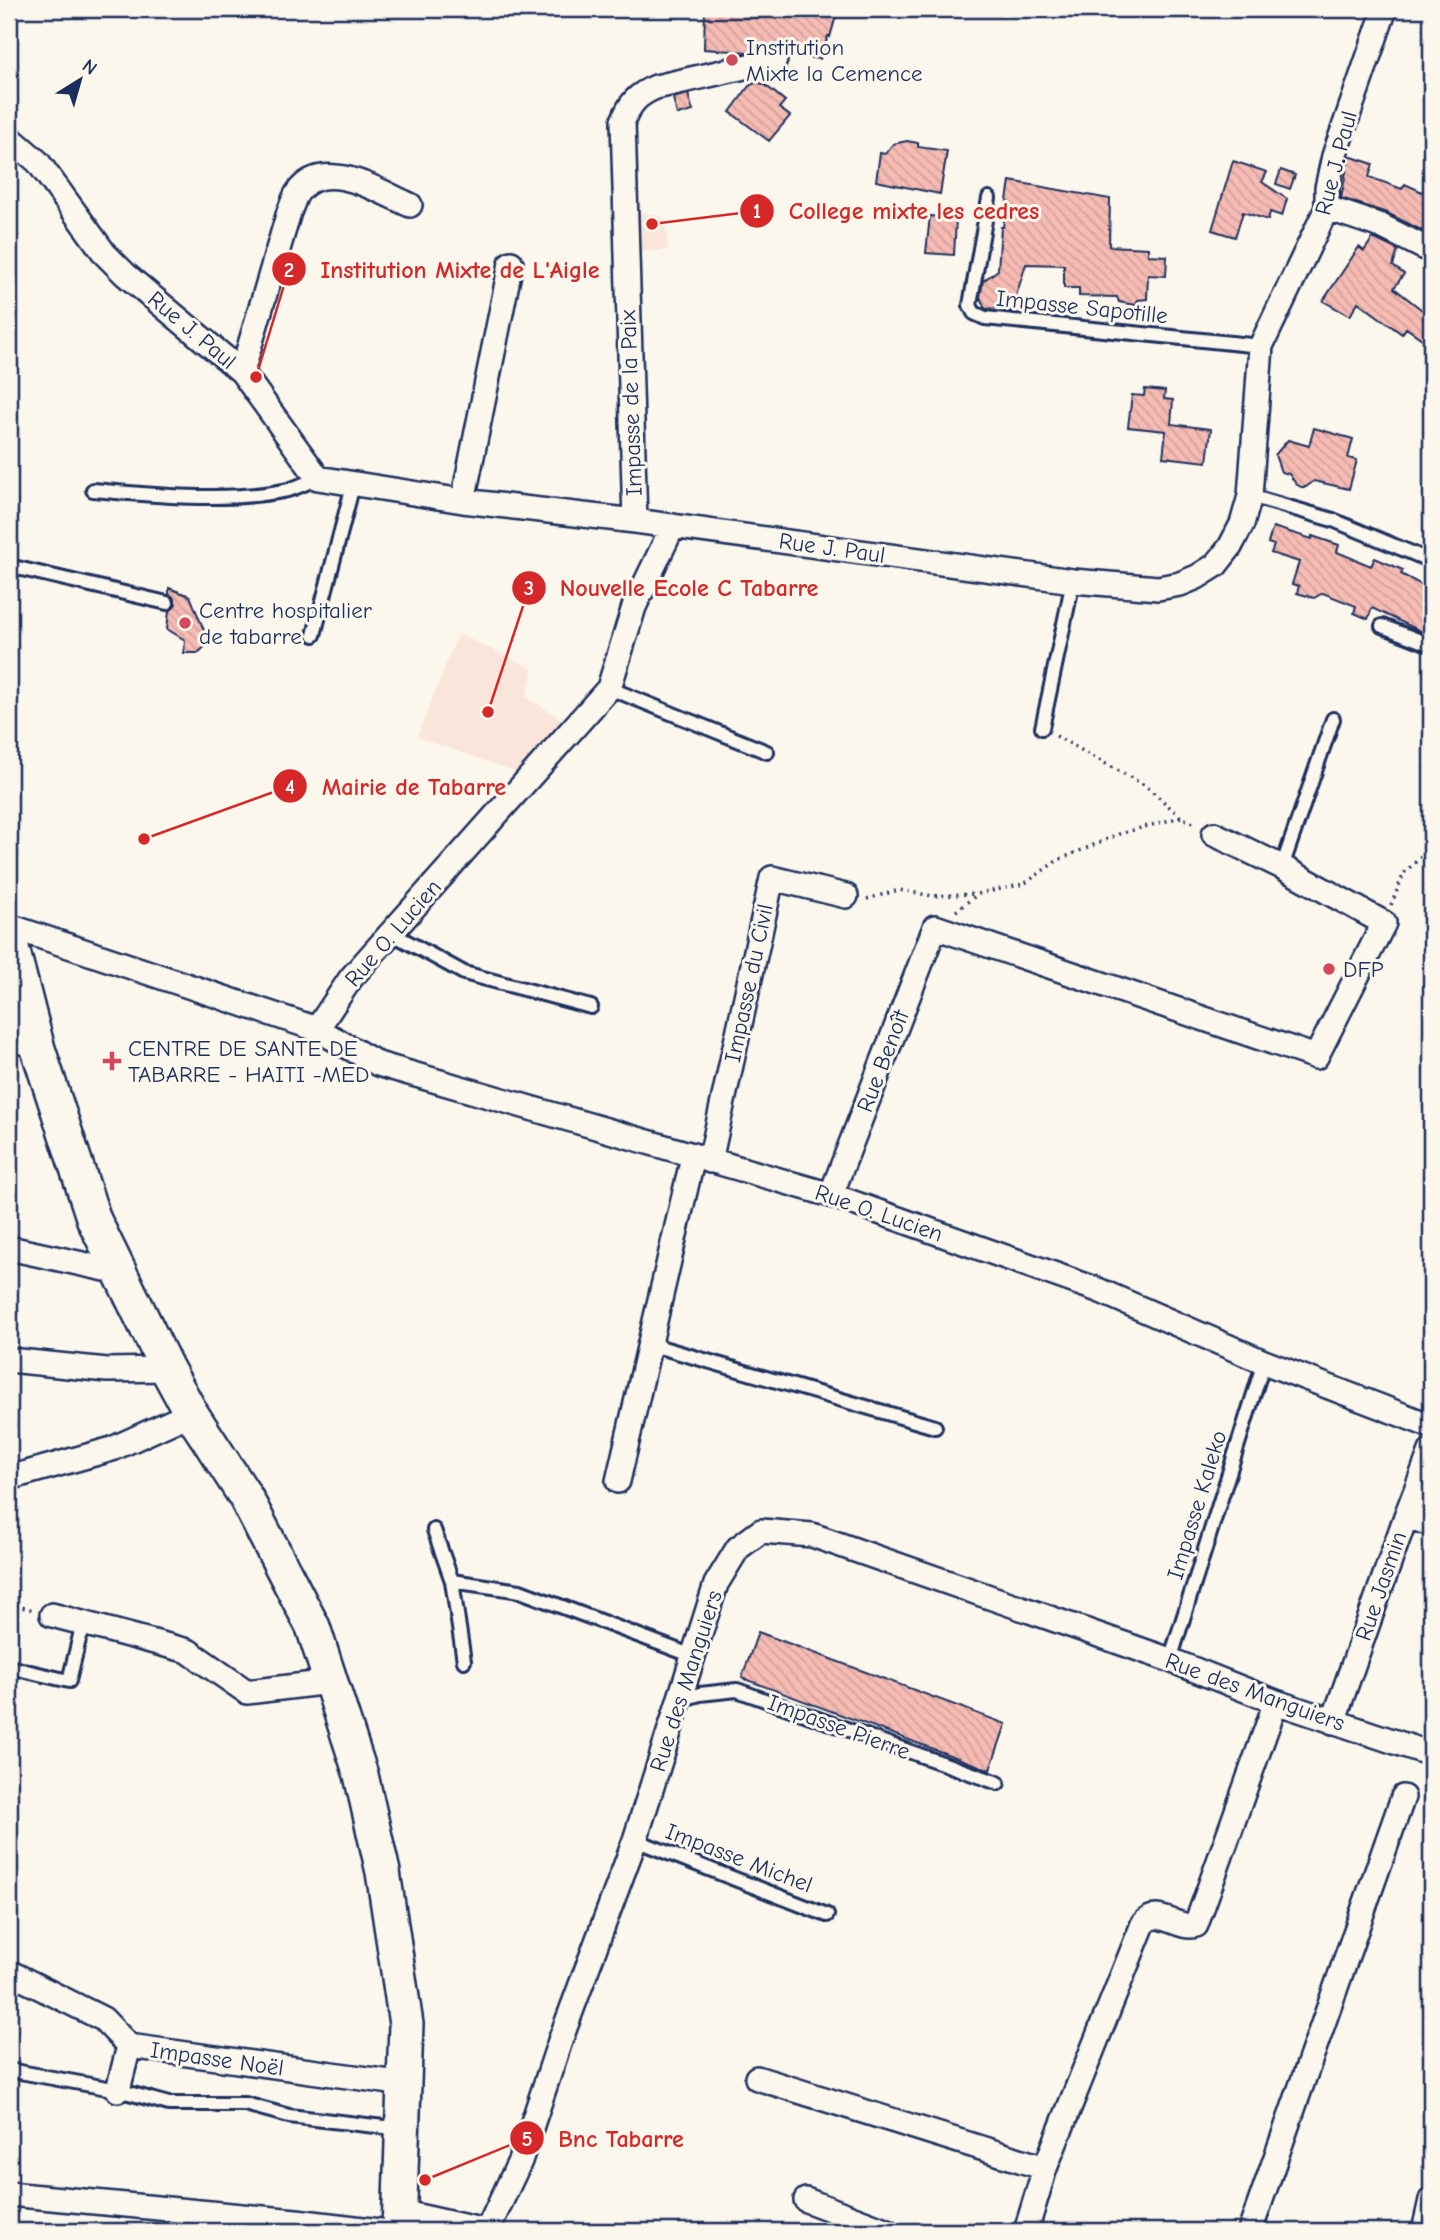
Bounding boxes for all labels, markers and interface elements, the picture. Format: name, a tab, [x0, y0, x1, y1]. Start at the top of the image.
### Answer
place label: Institution Mixte la Cemence	[746, 34, 923, 87]
north arrow	[46, 46, 116, 116]
marker: Institution Mixte la Cemence	[724, 52, 740, 68]
text: N	[78, 55, 101, 80]
street label: Rue J. Paul	[1309, 108, 1363, 218]
callout: College mixte les cedres	[740, 189, 1053, 234]
text: College mixte les cedres	[789, 197, 1039, 225]
text: 1	[753, 199, 761, 223]
callout: Institution Mixte de L'Aigle	[271, 247, 613, 292]
text: Institution Mixte de L'Aigle	[321, 256, 600, 284]
text: 2	[284, 258, 294, 282]
street label: Rue J. Paul	[142, 285, 242, 375]
street label: Impasse Sapotille	[995, 285, 1169, 329]
street label: Impasse de la Paix	[614, 309, 648, 497]
street label: Rue J. Paul	[777, 527, 887, 569]
callout: Nouvelle Ecole C Tabarre	[511, 565, 833, 610]
text: Nouvelle Ecole C Tabarre	[560, 574, 819, 602]
text: 3	[524, 576, 534, 600]
place label: Centre hospitalier de tabarre	[199, 597, 373, 650]
marker: Centre hospitalier de tabarre	[177, 615, 193, 631]
callout: Mairie de Tabarre	[273, 764, 520, 809]
text: Mairie de Tabarre	[322, 773, 506, 801]
text: 4	[285, 775, 295, 799]
street label: Rue O. Lucien	[339, 874, 447, 992]
street label: Impasse du Civil	[719, 901, 779, 1065]
place label: DFP	[1343, 956, 1384, 983]
marker: DFP	[1321, 961, 1337, 977]
street label: Rue Benoît	[851, 1005, 915, 1116]
place label: CENTRE DE SANTE DE TABARRE - HAITI -MED	[128, 1035, 369, 1088]
marker: CENTRE DE SANTE DE TABARRE - HAITI -MED	[102, 1051, 122, 1071]
street label: Rue O. Lucien	[812, 1179, 946, 1247]
street label: Impasse Kaleko	[1162, 1427, 1232, 1583]
street label: Rue Jasmin	[1350, 1528, 1412, 1644]
street label: Rue des Manguiers	[644, 1587, 728, 1775]
street label: Rue des Manguiers	[1162, 1647, 1348, 1737]
street label: Impasse Pierre	[764, 1689, 914, 1765]
street label: Impasse Michel	[662, 1818, 816, 1898]
street label: Impasse Noël	[149, 2036, 285, 2082]
callout: Bnc Tabarre	[509, 2116, 698, 2161]
text: Bnc Tabarre	[558, 2125, 684, 2153]
text: 5	[521, 2127, 533, 2151]

